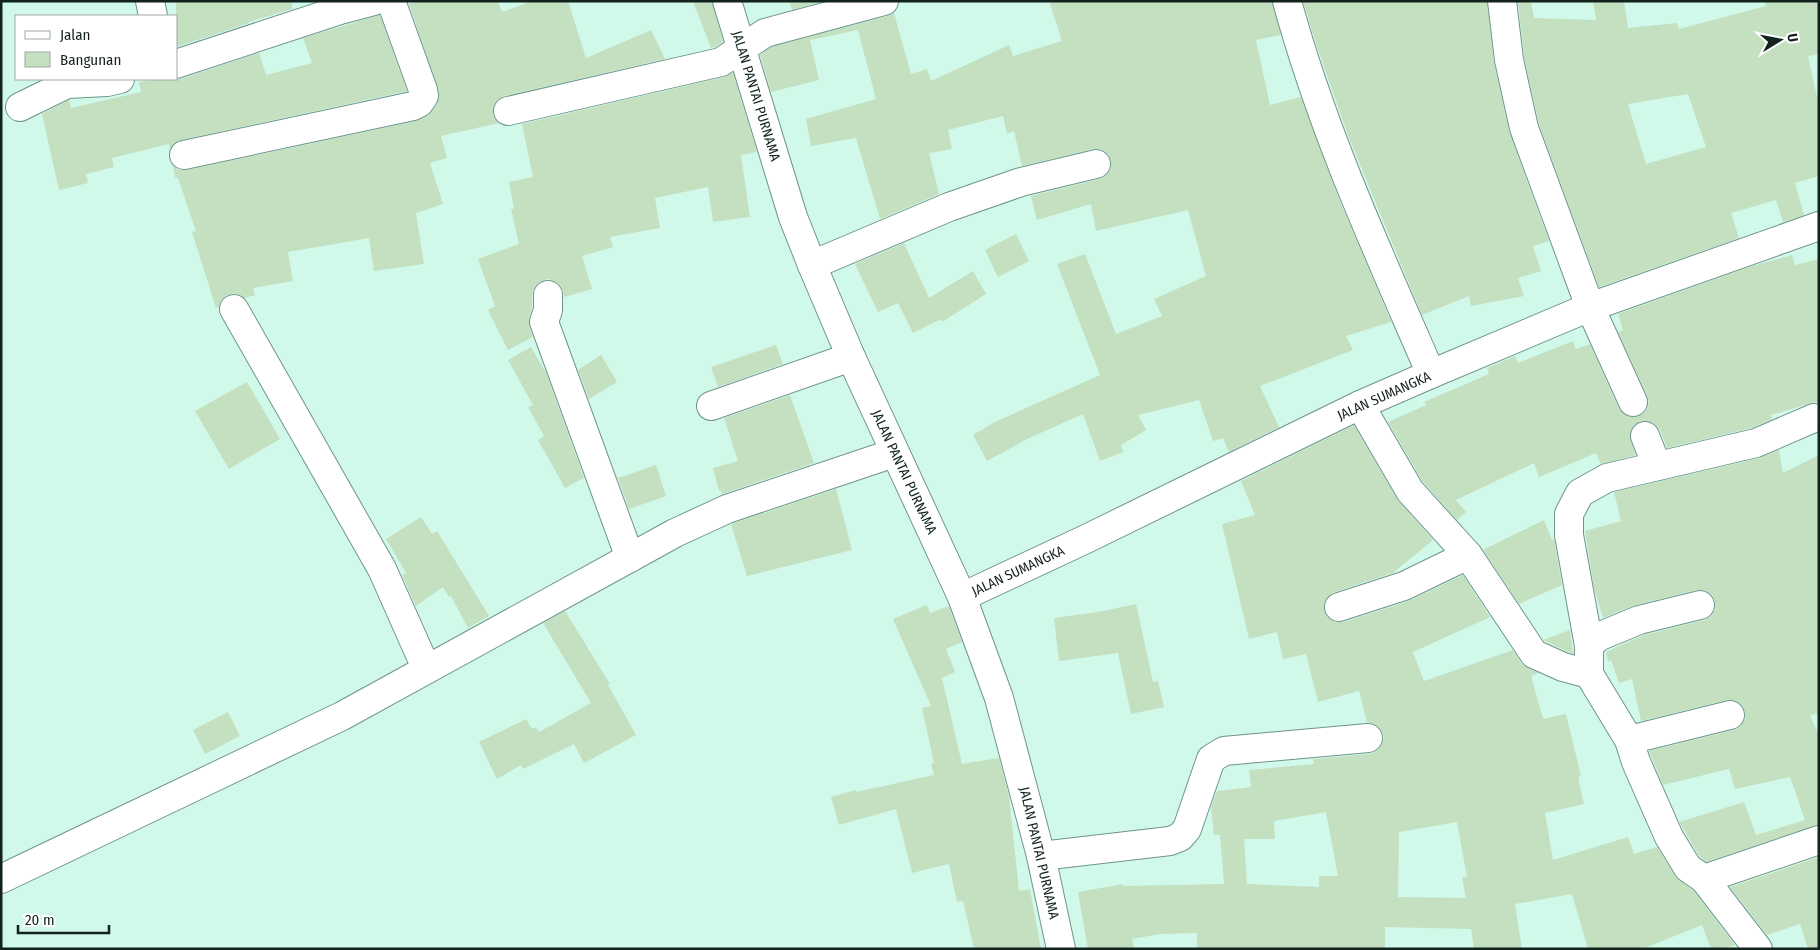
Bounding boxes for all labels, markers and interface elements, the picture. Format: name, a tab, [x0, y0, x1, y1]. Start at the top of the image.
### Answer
legend	[15, 15, 178, 80]
north arrow	[1755, 15, 1805, 65]
text: Jalan	[60, 26, 90, 44]
street label: JALAN PANTAI PURNAMA	[728, 29, 784, 164]
text: U	[1783, 32, 1801, 43]
text: Bangunan	[60, 51, 121, 69]
street label: JALAN SUMANGKA	[1335, 368, 1434, 424]
street label: JALAN PANTAI PURNAMA	[868, 407, 941, 538]
street label: JALAN SUMANGKA	[969, 542, 1068, 600]
street label: JALAN PANTAI PURNAMA	[1015, 785, 1063, 921]
scale bar	[18, 902, 109, 934]
text: 20 m	[25, 911, 55, 929]

